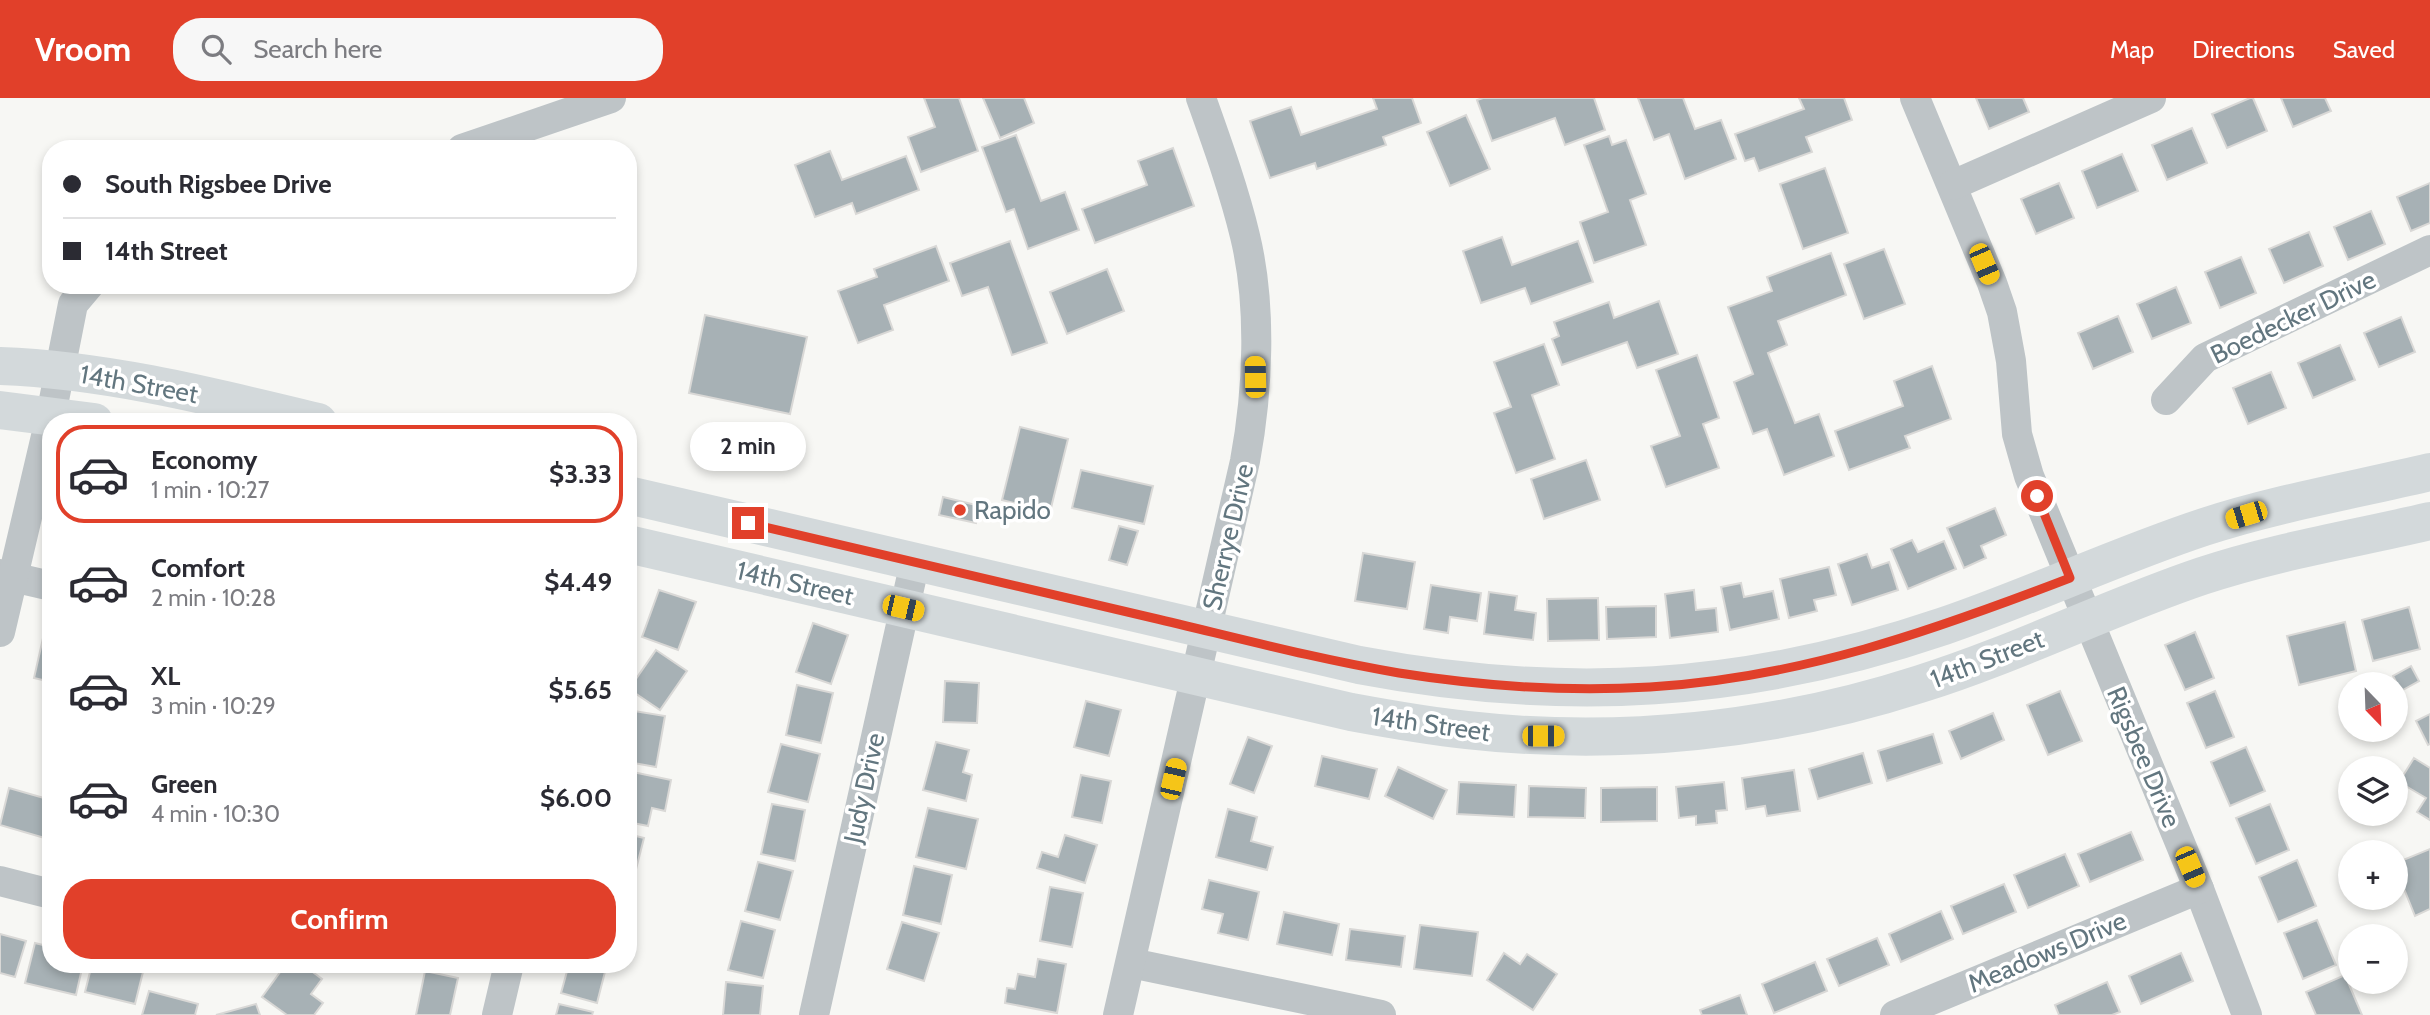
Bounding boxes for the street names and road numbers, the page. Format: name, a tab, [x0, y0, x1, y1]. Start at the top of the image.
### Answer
street label: Boedecker Drive	[2205, 263, 2381, 371]
street label: 14th Street	[78, 358, 201, 410]
street label: Sherrye Drive	[1196, 461, 1260, 613]
street label: 14th Street	[733, 554, 857, 612]
street label: 14th Street	[1926, 623, 2049, 695]
street label: Rigsbee Drive	[2100, 682, 2188, 832]
street label: 14th Street	[1370, 700, 1492, 748]
street label: Judy Drive	[837, 730, 891, 847]
street label: Meadows Drive	[1963, 904, 2131, 1000]

